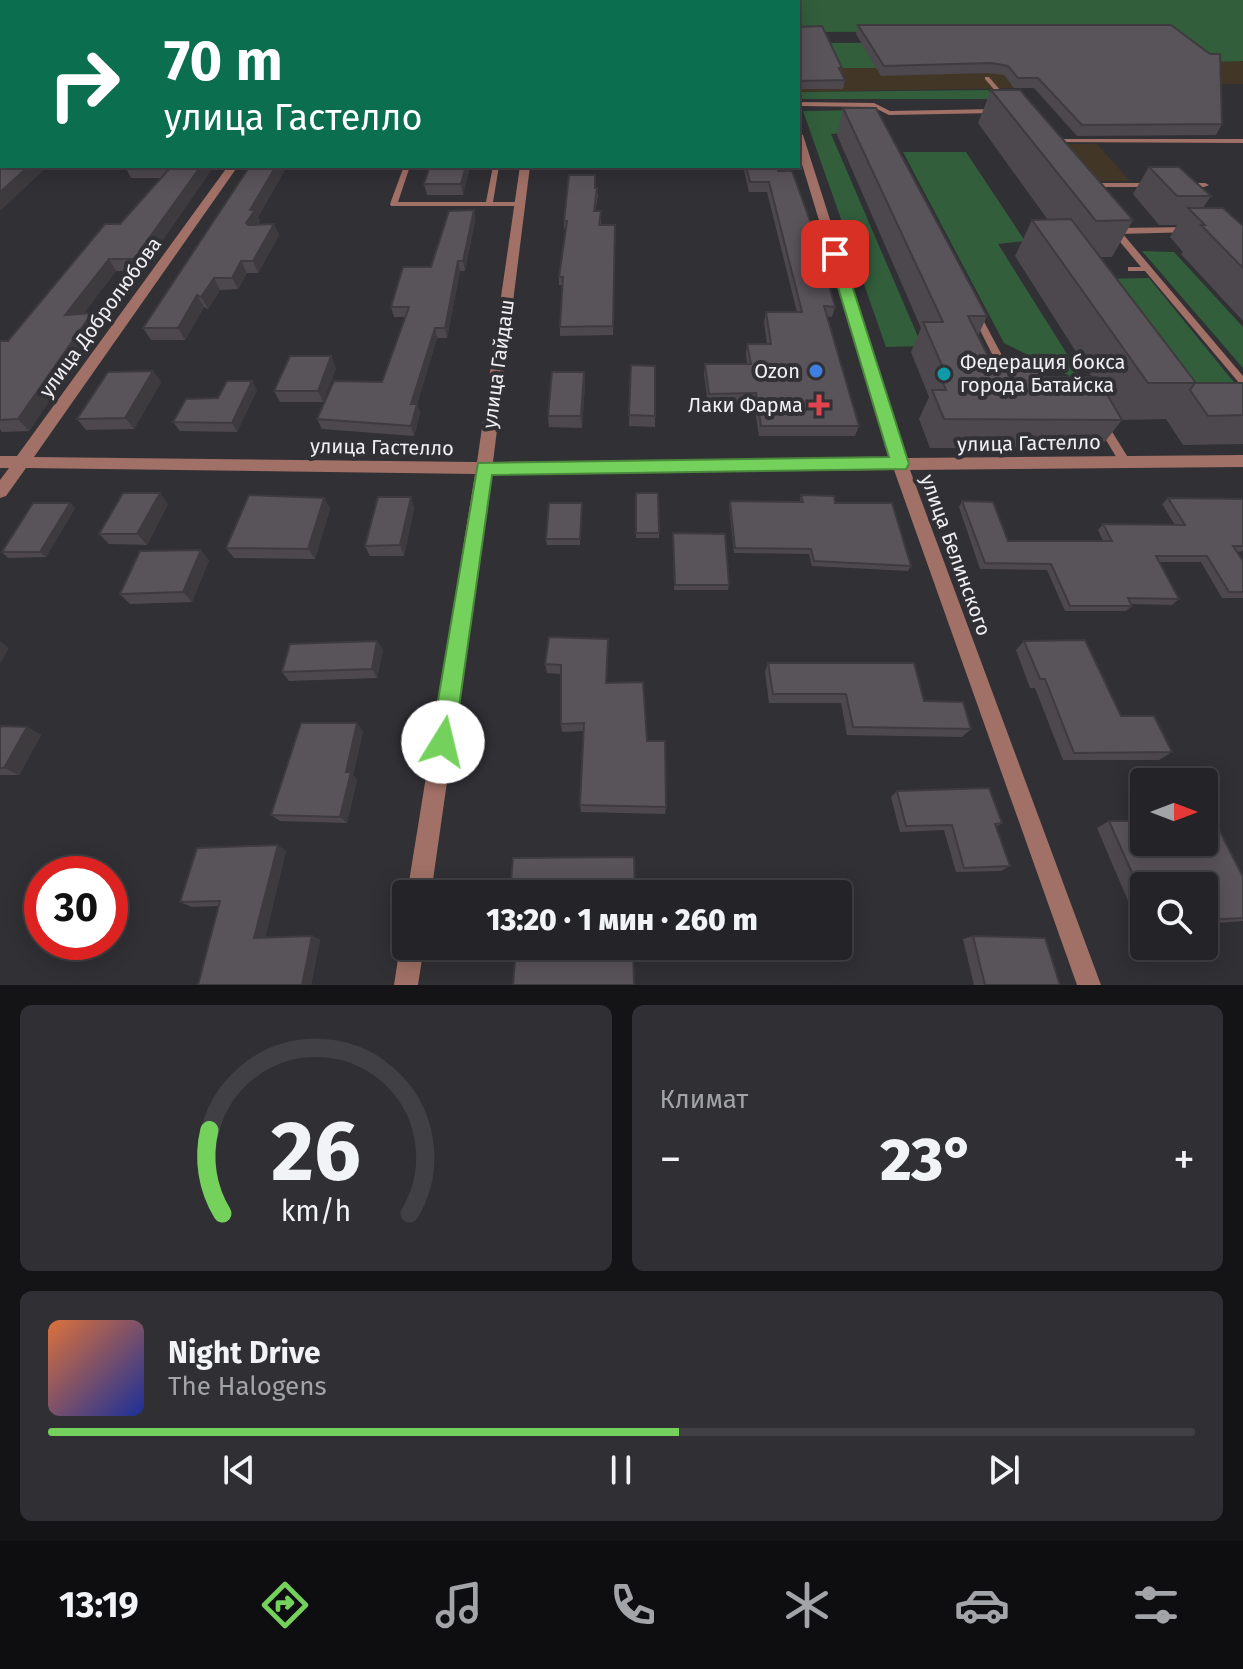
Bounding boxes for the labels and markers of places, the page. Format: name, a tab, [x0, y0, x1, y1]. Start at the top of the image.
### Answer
pin	[801, 220, 869, 288]
place label: Федерация бокса города Батайска	[960, 350, 1125, 397]
place label: Ozon	[754, 359, 800, 383]
marker: Ozon	[807, 362, 825, 380]
marker: Федерация бокса города Батайска	[935, 365, 953, 383]
place label: Лаки Фарма	[688, 393, 803, 417]
marker: Лаки Фарма	[810, 396, 828, 414]

